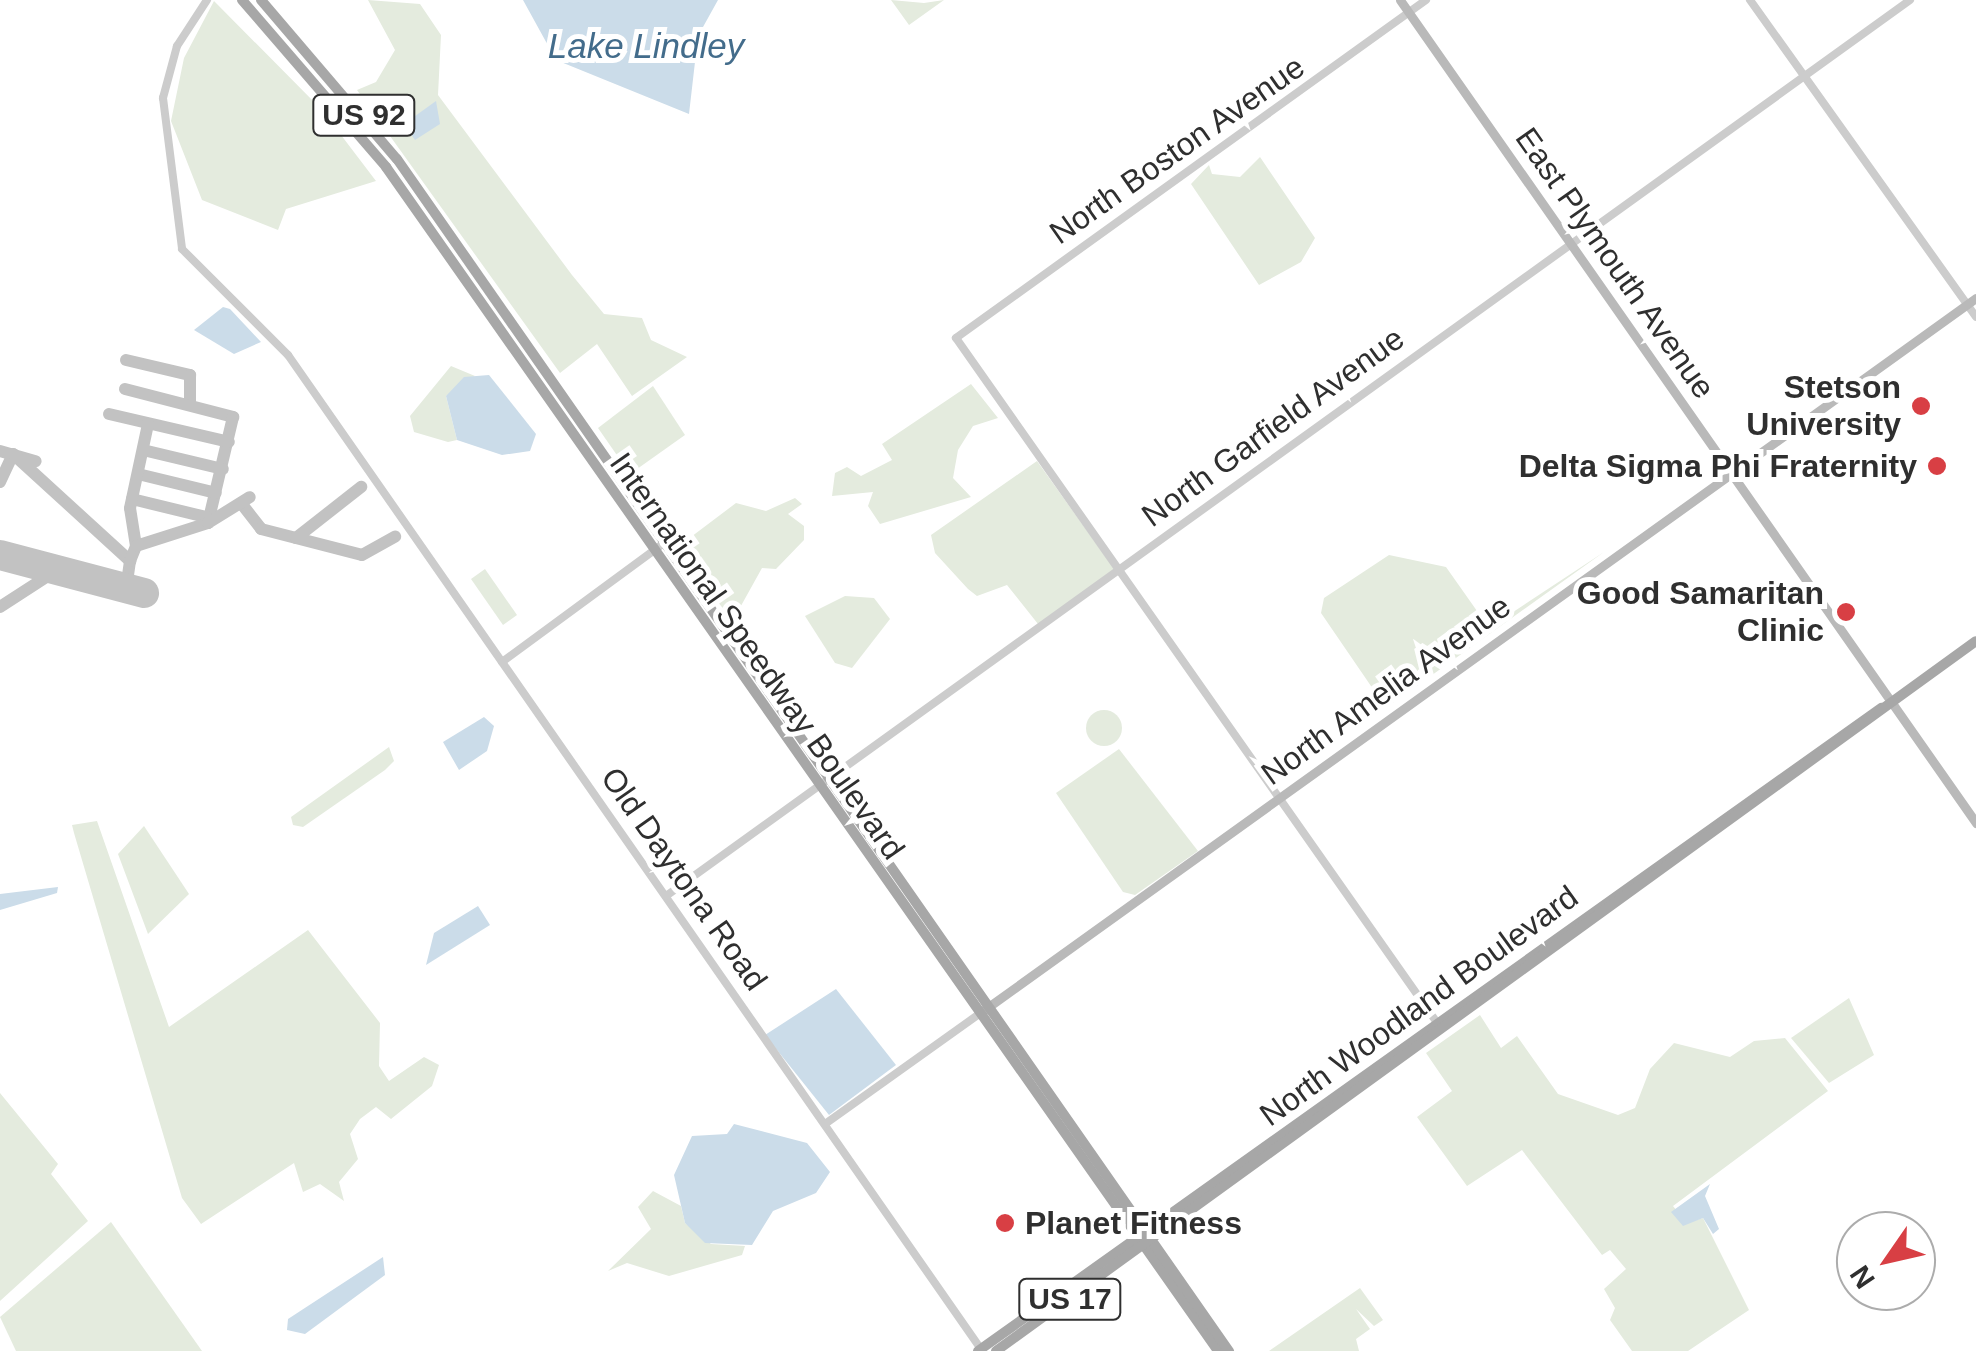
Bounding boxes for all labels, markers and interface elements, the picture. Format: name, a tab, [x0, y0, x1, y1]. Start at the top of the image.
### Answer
water label: Lake Lindley	[548, 25, 744, 67]
street label: North Boston Avenue	[1042, 47, 1312, 253]
road number: US 92	[312, 90, 416, 140]
street label: East Plymouth Avenue	[1507, 120, 1723, 406]
street label: North Garfield Avenue	[1134, 319, 1412, 535]
place label: Stetson University	[1746, 369, 1901, 444]
marker: Stetson University	[1910, 395, 1932, 417]
street label: International Speedway Boulevard	[601, 445, 913, 867]
place label: Delta Sigma Phi Fraternity	[1519, 447, 1917, 485]
marker: Delta Sigma Phi Fraternity	[1926, 455, 1948, 477]
place label: Good Samaritan Clinic	[1577, 575, 1824, 650]
street label: North Amelia Avenue	[1253, 586, 1519, 794]
marker: Good Samaritan Clinic	[1833, 599, 1859, 625]
street label: Old Daytona Road	[593, 760, 775, 998]
street label: North Woodland Boulevard	[1253, 878, 1585, 1134]
place label: Planet Fitness	[1025, 1204, 1242, 1242]
north arrow	[1836, 1211, 1936, 1311]
marker: Planet Fitness	[994, 1212, 1016, 1234]
text: N	[1844, 1260, 1881, 1294]
road number: US 17	[1018, 1274, 1122, 1324]

